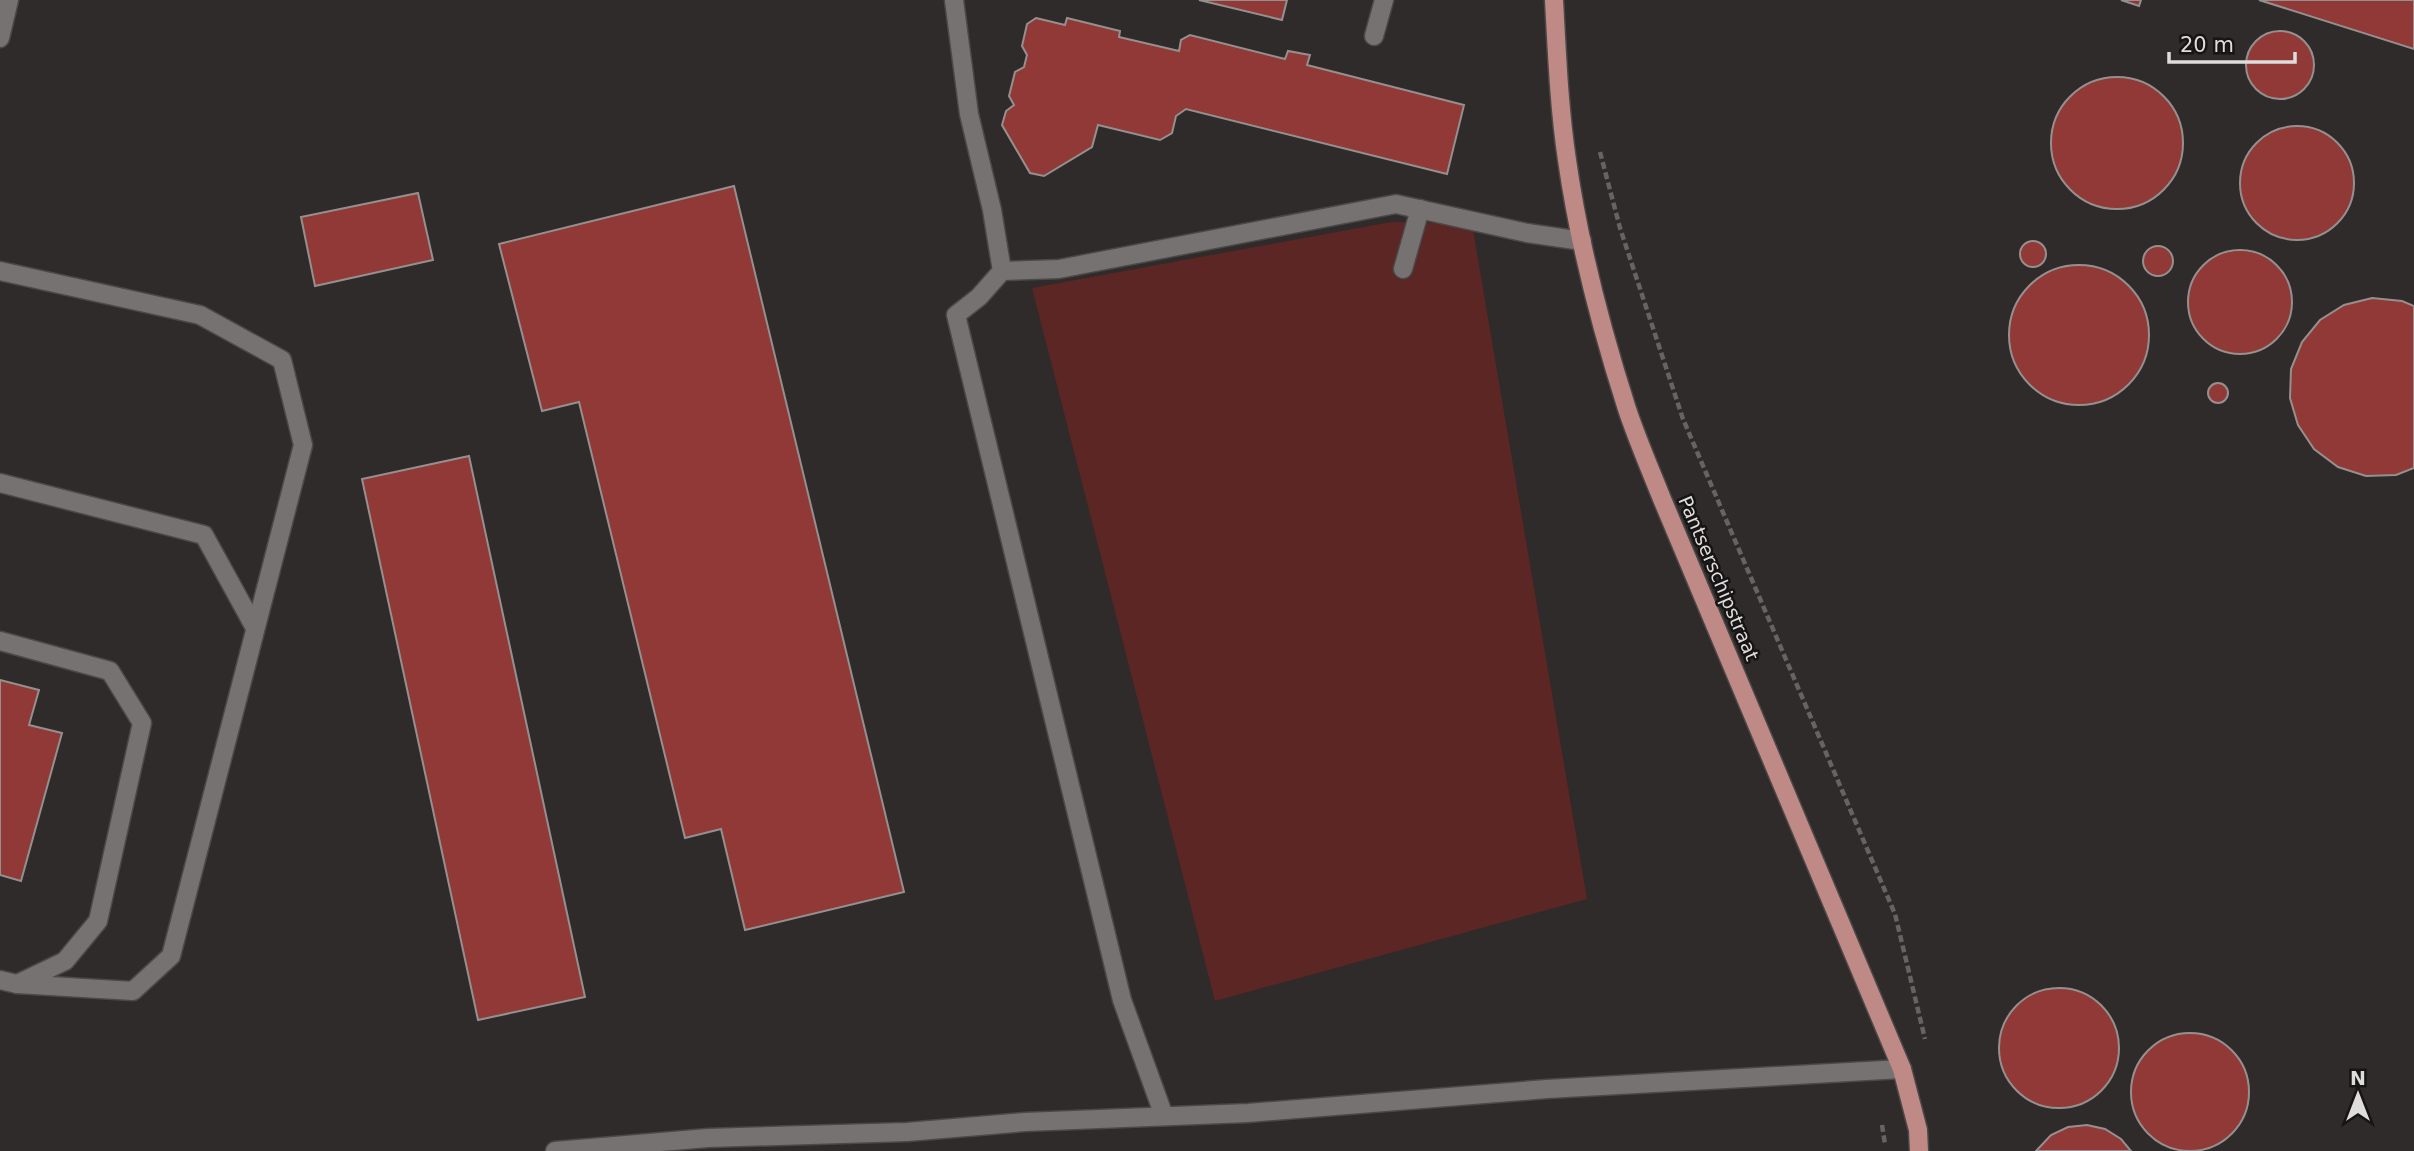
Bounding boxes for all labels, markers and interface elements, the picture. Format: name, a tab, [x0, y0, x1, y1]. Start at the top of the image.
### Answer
scale bar	[2169, 21, 2295, 65]
text: 20 m	[2180, 33, 2234, 57]
street label: Pantserschipstraat	[1674, 492, 1764, 664]
north arrow	[2323, 1060, 2393, 1130]
text: N	[2350, 1067, 2366, 1089]

